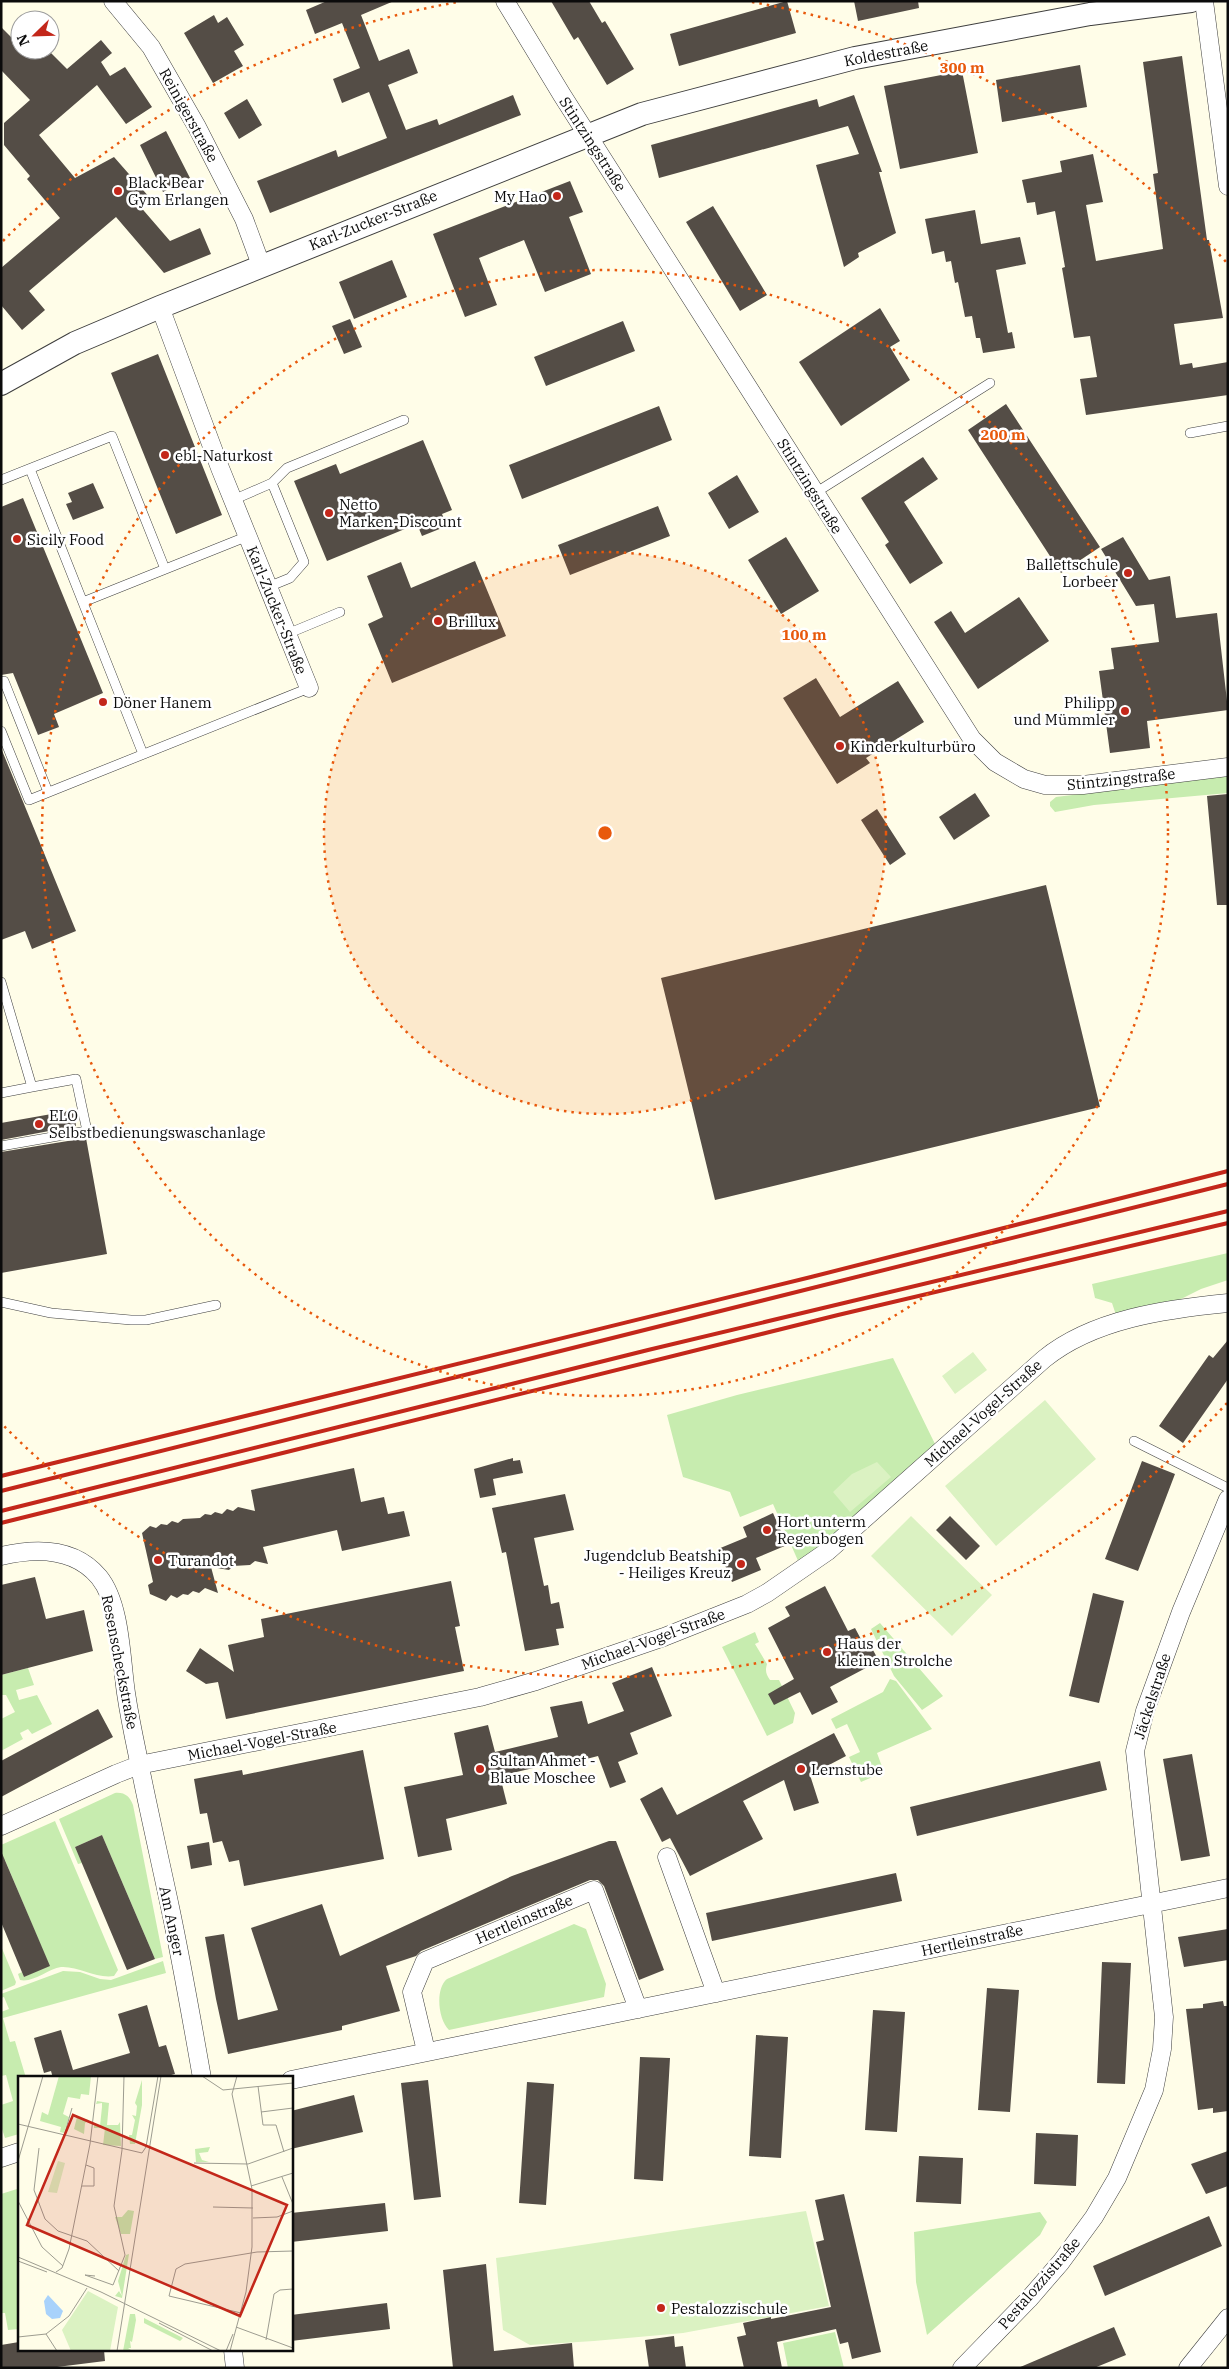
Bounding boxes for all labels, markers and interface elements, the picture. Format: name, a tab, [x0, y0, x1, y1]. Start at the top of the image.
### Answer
north arrow	[10, 10, 60, 60]
text: N	[13, 31, 33, 49]
street label: Koldestraße	[842, 36, 930, 70]
text: 300 m	[939, 58, 985, 77]
street label: Reinigerstraße	[155, 65, 223, 165]
street label: Stintzingstraße	[555, 93, 631, 195]
place label: Black Bear Gym Erlangen	[128, 173, 229, 209]
marker: Black Bear Gym Erlangen	[112, 185, 124, 197]
street label: Karl-Zucker-Straße	[306, 186, 440, 254]
place label: My Hao	[494, 187, 547, 206]
marker: My Hao	[551, 190, 563, 202]
text: 200 m	[980, 425, 1026, 444]
street label: Stintzingstraße	[773, 435, 847, 537]
place label: ebl-Naturkost	[175, 446, 273, 465]
marker: ebl-Naturkost	[159, 449, 171, 461]
place label: Netto Marken-Discount	[339, 495, 462, 531]
marker: Netto Marken-Discount	[323, 507, 335, 519]
place label: Sicily Food	[27, 530, 104, 549]
marker: Sicily Food	[11, 533, 23, 545]
street label: Karl-Zucker-Straße	[243, 543, 311, 677]
place label: Ballettschule Lorbeer	[1026, 555, 1118, 591]
marker: Ballettschule Lorbeer	[1122, 567, 1134, 579]
place label: Brillux	[448, 612, 496, 631]
marker: Brillux	[432, 615, 444, 627]
text: 100 m	[781, 625, 827, 644]
place label: Döner Hanem	[113, 693, 212, 712]
place label: Philipp und Mümmler	[1013, 693, 1115, 729]
marker: Döner Hanem	[97, 696, 109, 708]
marker: Philipp und Mümmler	[1119, 705, 1131, 717]
place label: Kinderkulturbüro	[850, 737, 976, 756]
marker: Kinderkulturbüro	[834, 740, 846, 752]
street label: Stintzingstraße	[1066, 764, 1176, 794]
centre of rings	[596, 824, 614, 842]
place label: ELO Selbstbedienungswaschanlage	[49, 1106, 266, 1142]
marker: ELO Selbstbedienungswaschanlage	[33, 1118, 45, 1130]
street label: Michael-Vogel-Straße	[920, 1355, 1046, 1471]
place label: Hort unterm Regenbogen	[777, 1512, 866, 1548]
marker: Hort unterm Regenbogen	[761, 1524, 773, 1536]
place label: Jugendclub Beatship - Heiliges Kreuz	[584, 1546, 731, 1582]
place label: Turandot	[168, 1551, 234, 1570]
marker: Turandot	[152, 1554, 164, 1566]
marker: Jugendclub Beatship - Heiliges Kreuz	[735, 1558, 747, 1570]
street label: Resenscheckstraße	[98, 1593, 142, 1731]
street label: Michael-Vogel-Straße	[579, 1604, 727, 1674]
place label: Haus der kleinen Strolche	[837, 1634, 953, 1670]
marker: Haus der kleinen Strolche	[821, 1646, 833, 1658]
street label: Jäckelstraße	[1129, 1651, 1175, 1741]
street label: Michael-Vogel-Straße	[186, 1717, 338, 1765]
place label: Sultan Ahmet - Blaue Moschee	[490, 1751, 596, 1787]
place label: Lernstube	[811, 1760, 883, 1779]
marker: Sultan Ahmet - Blaue Moschee	[474, 1763, 486, 1775]
marker: Lernstube	[795, 1763, 807, 1775]
street label: Am Anger	[155, 1884, 189, 1958]
street label: Hertleinstraße	[473, 1890, 575, 1948]
street label: Hertleinstraße	[919, 1920, 1025, 1960]
inset map	[18, 2076, 292, 2352]
street label: Pestalozzistraße	[994, 2233, 1084, 2333]
place label: Pestalozzischule	[671, 2299, 788, 2318]
marker: Pestalozzischule	[655, 2302, 667, 2314]

